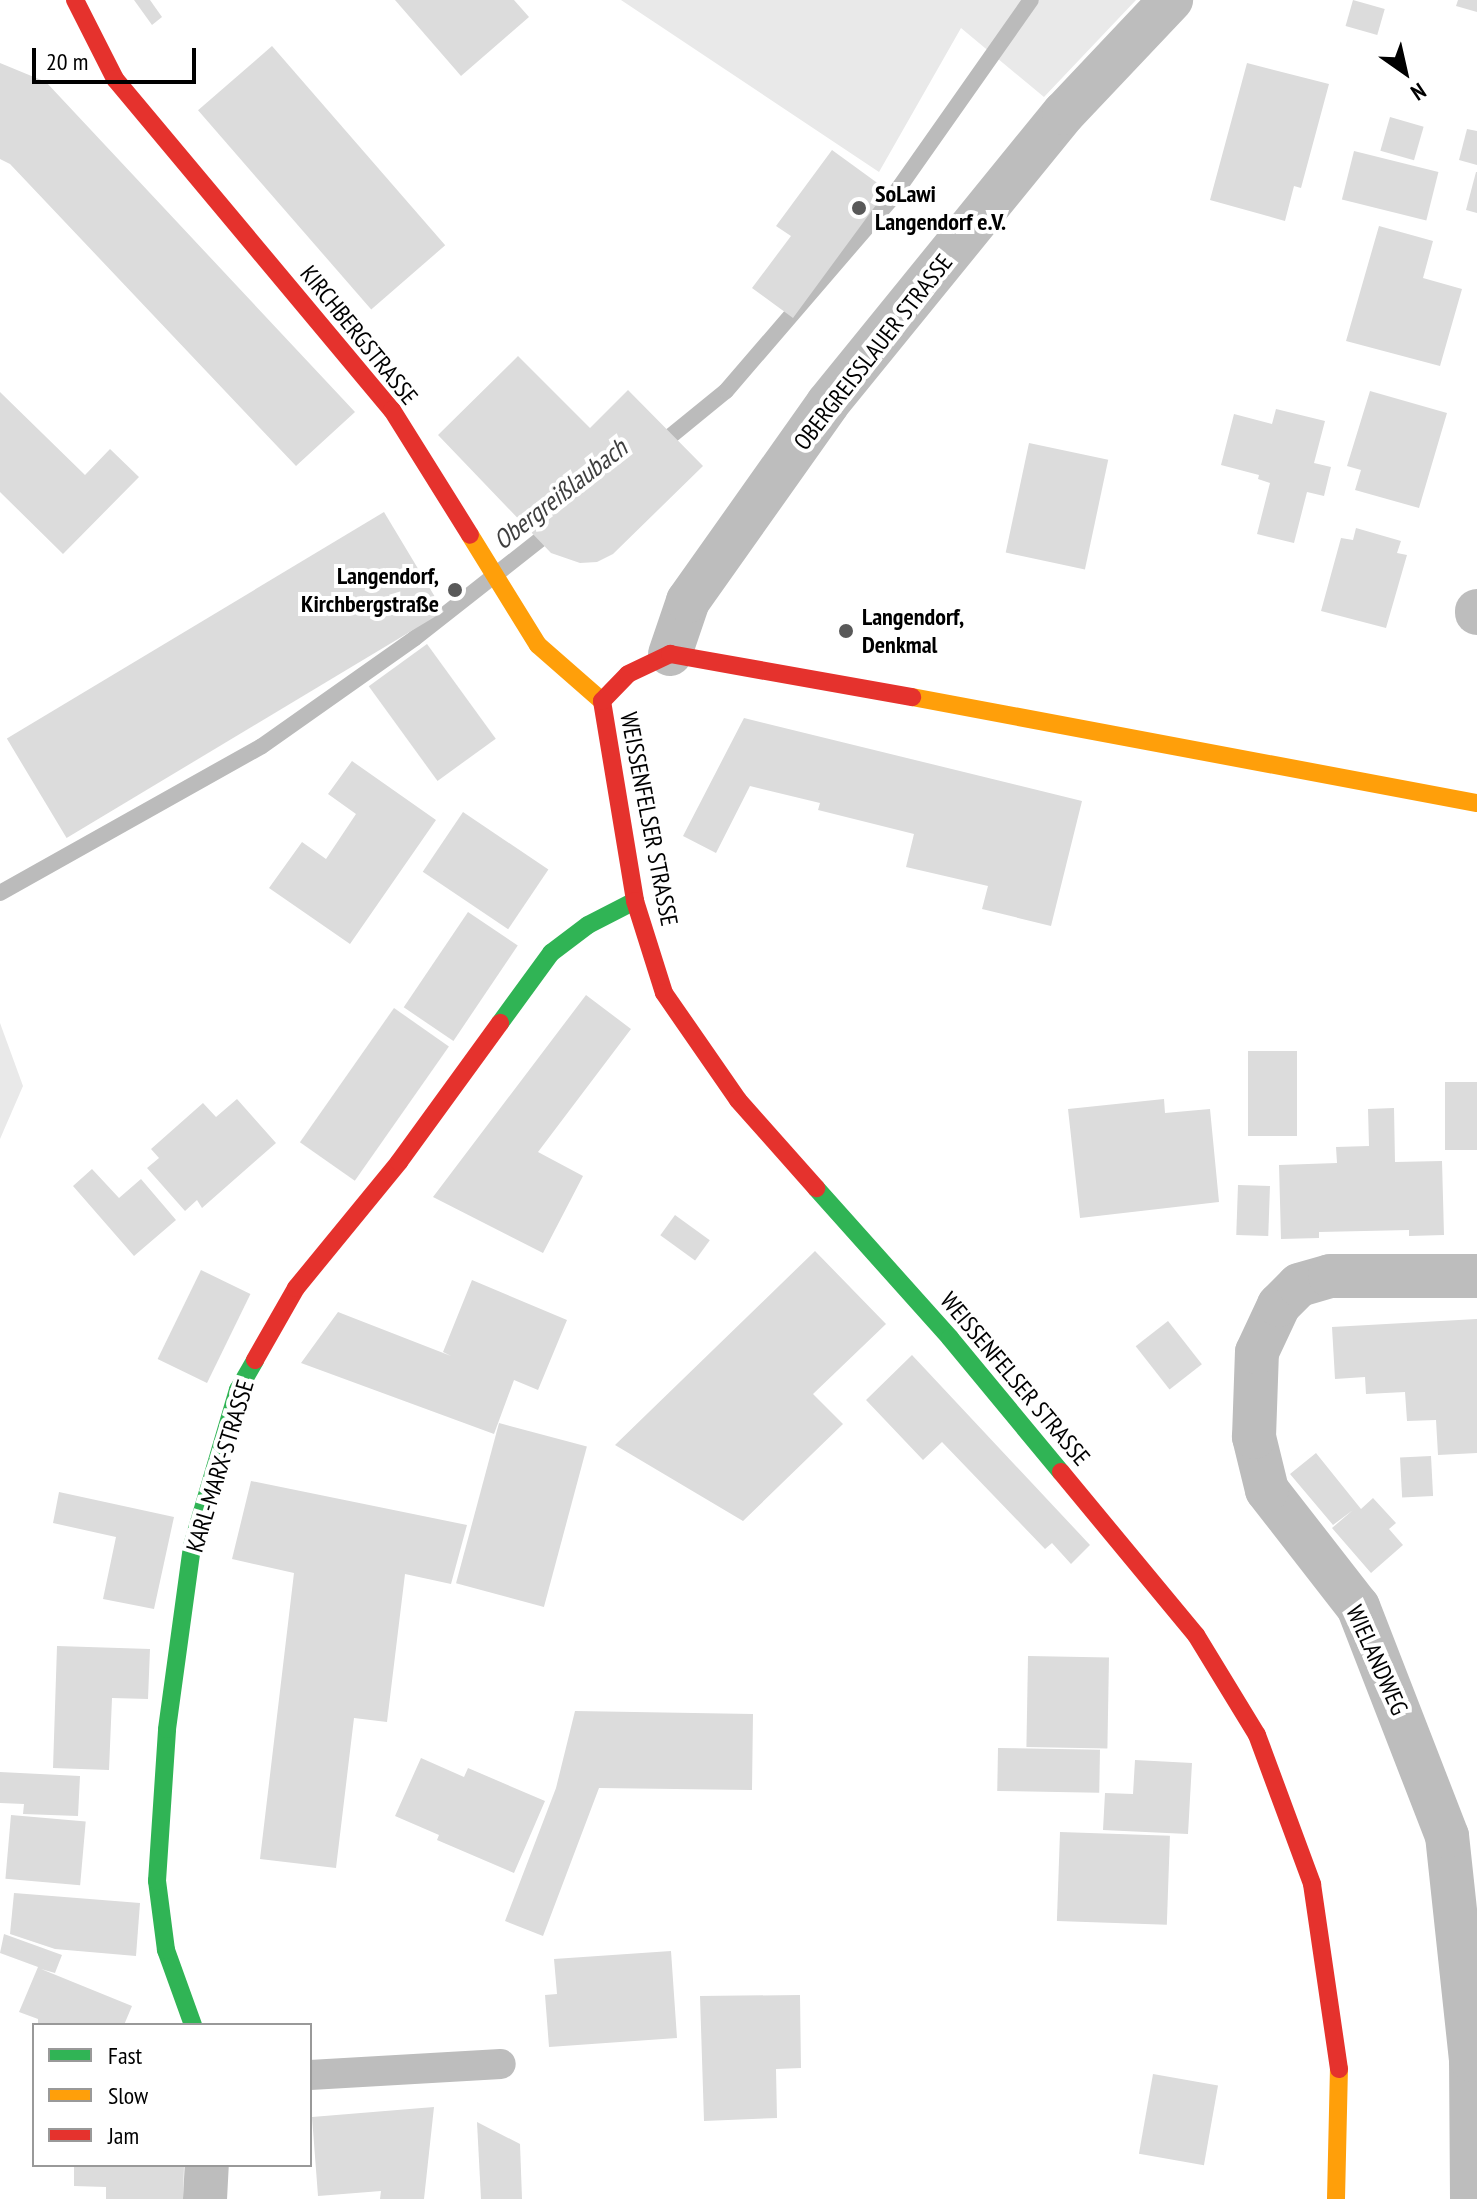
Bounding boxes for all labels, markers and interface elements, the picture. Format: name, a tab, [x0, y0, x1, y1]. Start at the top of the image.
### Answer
scale bar	[36, 32, 200, 82]
north arrow	[1365, 32, 1445, 112]
text: 20 m	[46, 46, 88, 77]
text: N	[1406, 77, 1431, 107]
place label: SoLawi Langendorf e.V.	[875, 180, 1006, 236]
marker: SoLawi Langendorf e.V.	[850, 199, 868, 217]
street label: OBERGREISSLAUER STRASSE	[788, 248, 958, 456]
street label: KIRCHBERGSTRASSE	[294, 260, 424, 410]
water label: Obergreißlaubach	[487, 432, 633, 556]
place label: Langendorf, Kirchbergstraße	[301, 562, 439, 618]
marker: Langendorf, Kirchbergstraße	[446, 581, 464, 599]
place label: Langendorf, Denkmal	[862, 603, 964, 659]
marker: Langendorf, Denkmal	[837, 622, 855, 640]
street label: WEISSENFELSER STRASSE	[614, 710, 684, 928]
street label: WEISSENFELSER STRASSE	[934, 1287, 1096, 1471]
street label: KARL-MARX-STRASSE	[180, 1376, 260, 1556]
street label: WIELANDWEG	[1340, 1601, 1414, 1719]
legend	[32, 2023, 312, 2167]
text: Fast	[108, 2040, 142, 2071]
text: Slow	[108, 2080, 148, 2111]
text: Jam	[108, 2120, 139, 2151]

